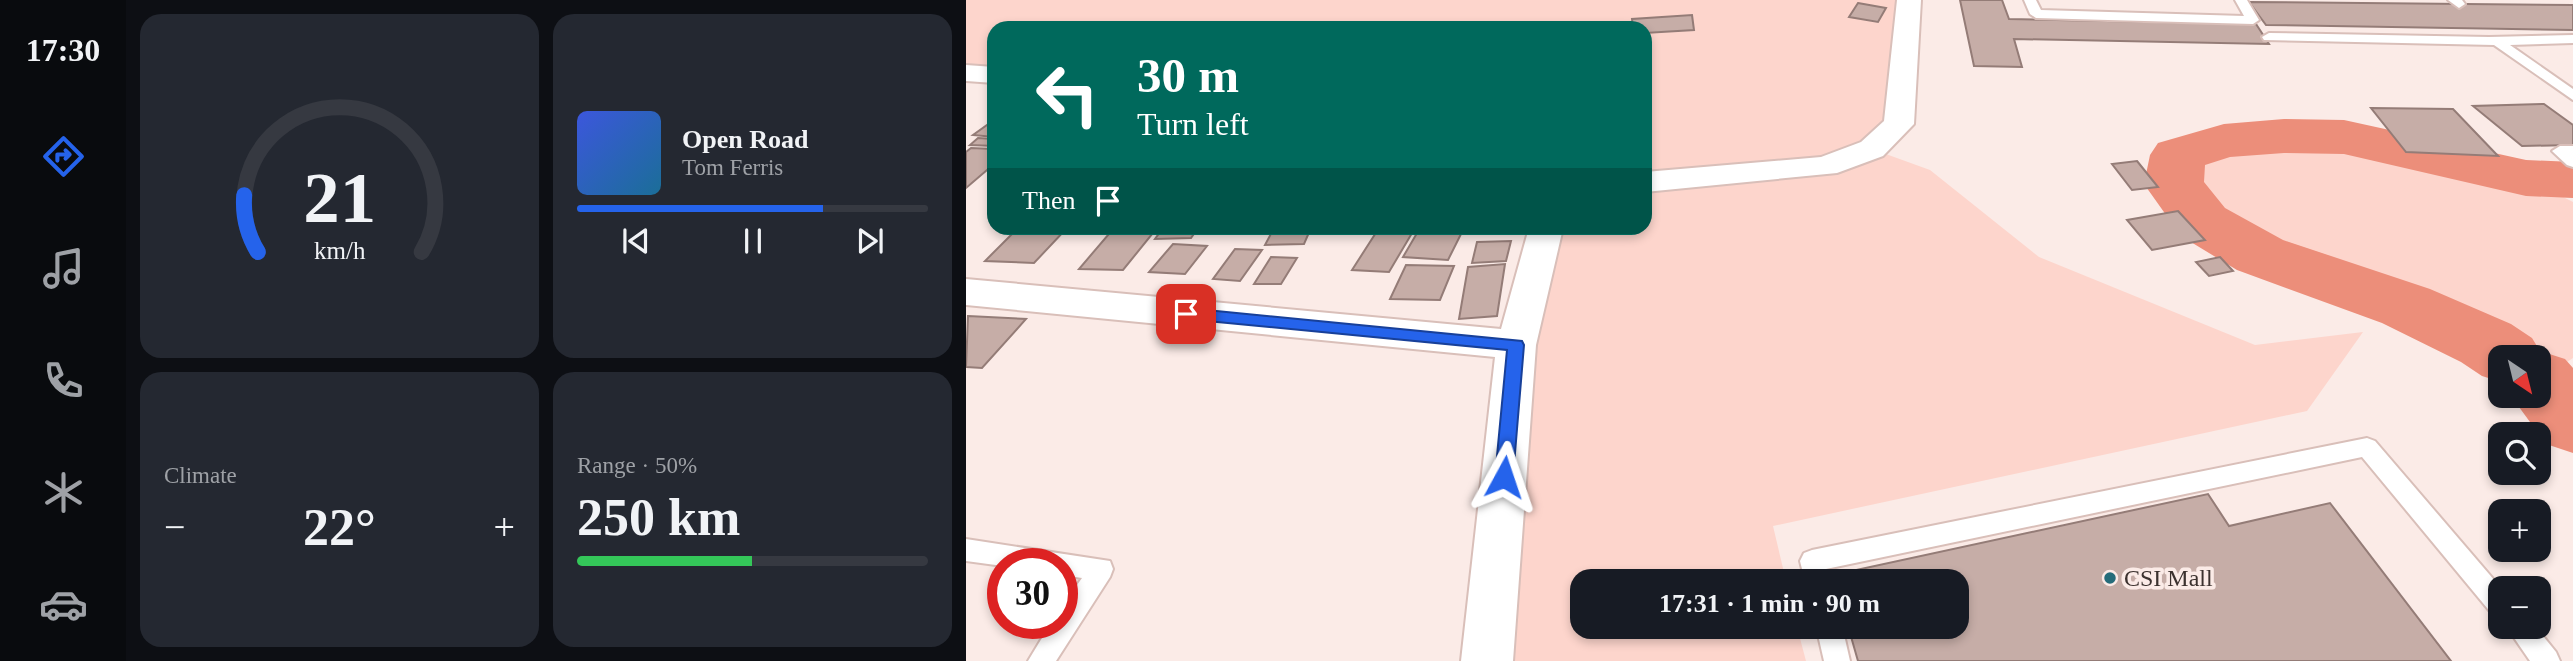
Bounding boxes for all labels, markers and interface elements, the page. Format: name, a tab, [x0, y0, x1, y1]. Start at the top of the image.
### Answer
text: 17:30	[26, 32, 100, 68]
text: 30 m	[1137, 48, 1239, 103]
icon: left	[1022, 49, 1113, 140]
text: Turn left	[1137, 106, 1249, 142]
text: Open Road	[682, 125, 808, 154]
icon: directions	[39, 132, 88, 181]
text: Tom Ferris	[682, 155, 783, 180]
text: 21	[303, 157, 376, 238]
icon: arrive	[1089, 182, 1127, 220]
text: Then	[1022, 186, 1075, 215]
icon: previous	[617, 222, 655, 260]
icon: pause	[734, 222, 772, 260]
icon: next	[851, 222, 889, 260]
text: km/h	[314, 237, 366, 264]
icon: music	[39, 244, 88, 293]
pin	[1156, 284, 1216, 344]
icon: arrive	[1167, 295, 1205, 333]
north arrow	[2488, 345, 2552, 408]
map controls	[2488, 345, 2551, 639]
icon: phone	[39, 356, 88, 405]
button: search	[2488, 422, 2551, 485]
position arrow	[1467, 440, 1541, 514]
text: Range · 50%	[577, 453, 697, 478]
text: Climate	[164, 463, 237, 488]
icon: climate	[39, 468, 88, 517]
text: 250 km	[577, 489, 740, 546]
text: 22°	[303, 499, 376, 556]
button: +	[2488, 499, 2551, 562]
text: −	[164, 506, 185, 548]
text: +	[494, 506, 515, 548]
speed limit sign: 30	[987, 548, 1078, 639]
place label: CSI Mall	[2124, 565, 2213, 591]
marker: CSI Mall	[2102, 570, 2118, 586]
button: −	[2488, 576, 2551, 639]
icon: car	[39, 580, 88, 629]
text: 17:31 · 1 min · 90 m	[1659, 589, 1880, 618]

